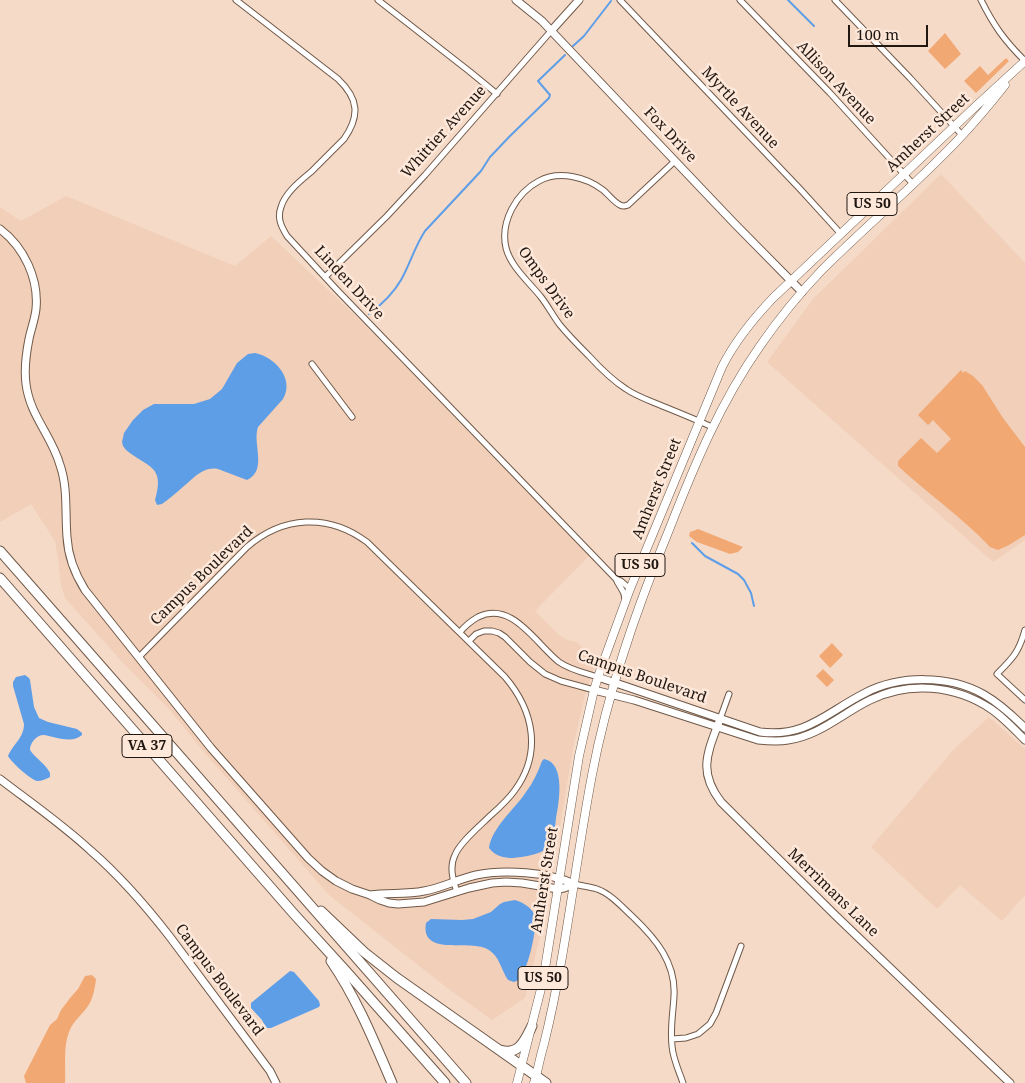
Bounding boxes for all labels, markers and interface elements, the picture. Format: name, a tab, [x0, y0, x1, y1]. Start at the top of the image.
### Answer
scale bar	[850, 15, 930, 47]
text: 100 m	[856, 24, 899, 44]
street label: Allison Avenue	[793, 38, 879, 128]
street label: Myrtle Avenue	[698, 63, 782, 153]
street label: Whittier Avenue	[398, 82, 490, 182]
street label: Amherst Street	[883, 90, 973, 176]
street label: Fox Drive	[640, 104, 700, 166]
road number: US 50	[847, 192, 897, 215]
street label: Linden Drive	[310, 242, 388, 324]
street label: Omps Drive	[514, 243, 578, 323]
street label: Amherst Street	[629, 436, 685, 542]
street label: Campus Boulevard	[147, 523, 257, 629]
road number: US 50	[615, 554, 665, 576]
street label: Campus Boulevard	[575, 646, 709, 708]
road number: VA 37	[122, 734, 172, 758]
street label: Amherst Street	[528, 826, 562, 934]
street label: Merrimans Lane	[784, 845, 882, 941]
street label: Campus Boulevard	[171, 921, 267, 1039]
road number: US 50	[518, 966, 568, 990]

